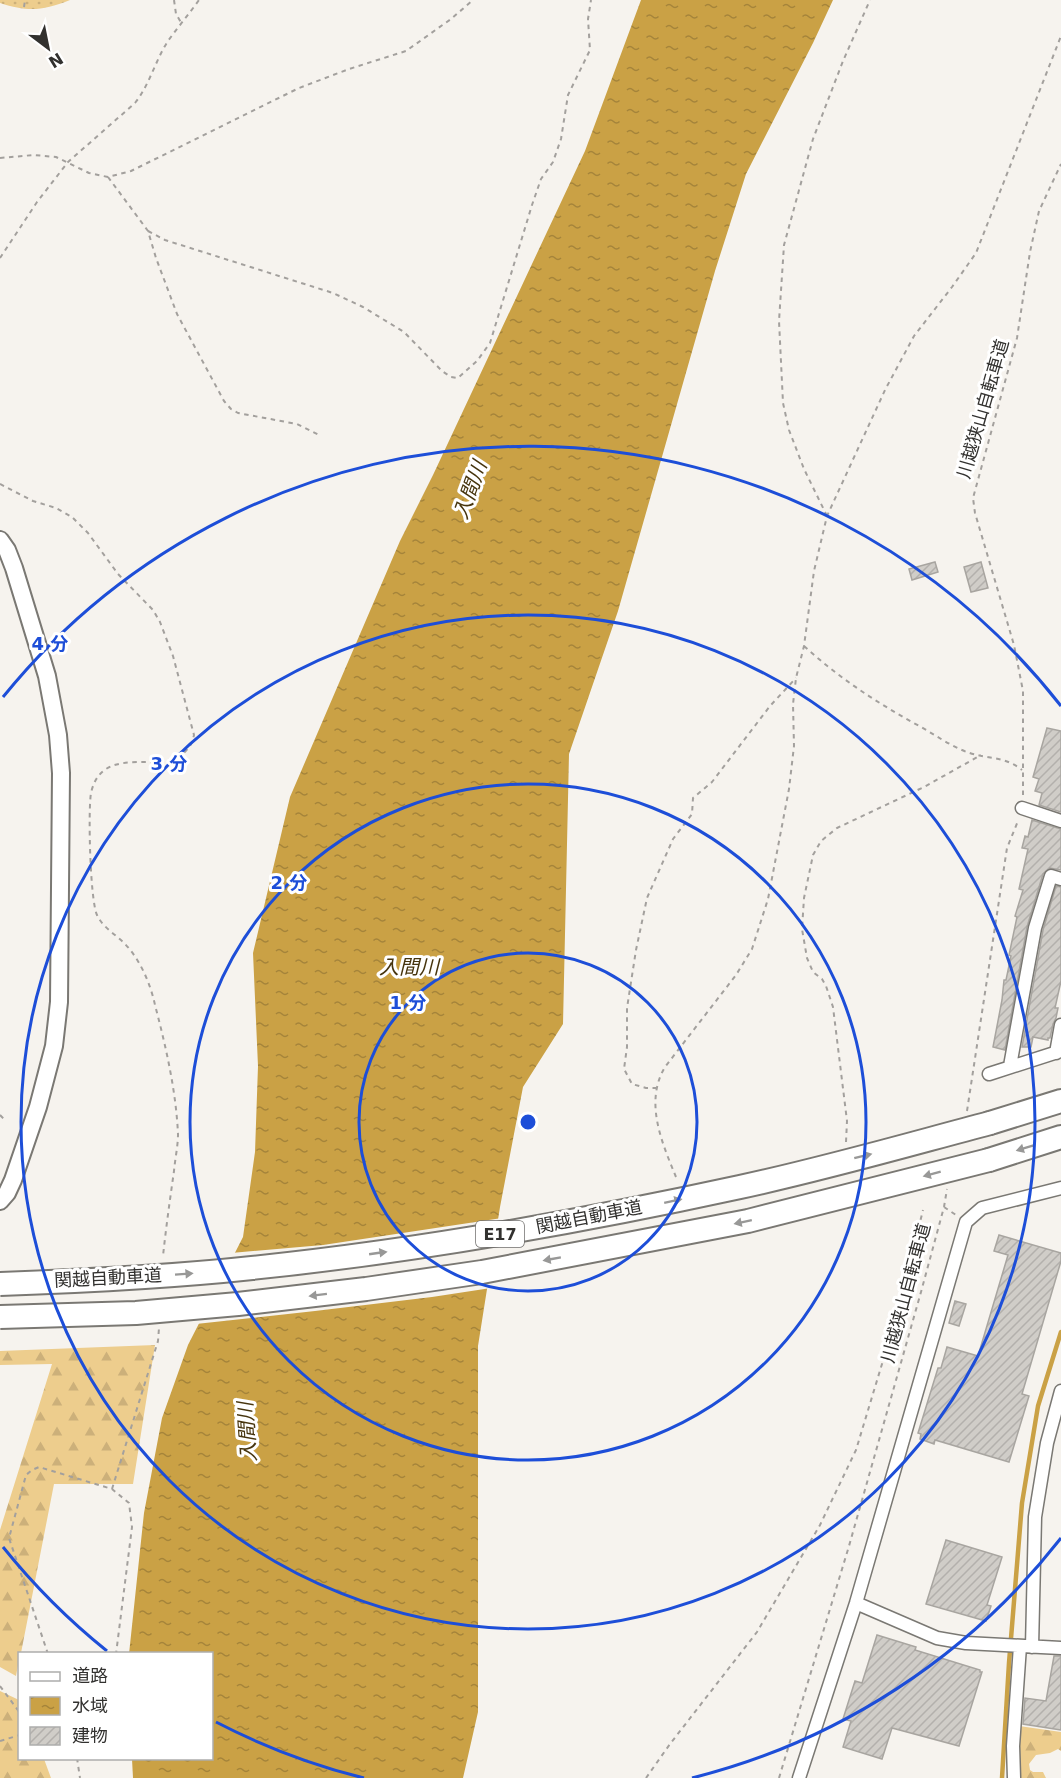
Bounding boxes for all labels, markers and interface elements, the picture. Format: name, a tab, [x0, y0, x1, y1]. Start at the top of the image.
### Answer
north arrow	[18, 18, 78, 78]
text: N	[45, 49, 66, 72]
street label: 川越狭山自転車道	[953, 337, 1012, 481]
water label: 入間川	[448, 456, 492, 522]
text: 4 分	[32, 633, 68, 654]
text: 3 分	[151, 753, 187, 774]
text: 2 分	[271, 872, 307, 893]
water label: 入間川	[379, 955, 441, 979]
text: 1 分	[390, 992, 426, 1013]
centre of rings	[518, 1112, 538, 1132]
one-way arrow	[1016, 1144, 1034, 1153]
one-way arrow	[854, 1150, 872, 1160]
one-way arrow	[923, 1170, 941, 1180]
street label: 関越自動車道	[534, 1196, 644, 1237]
one-way arrow	[664, 1196, 683, 1205]
one-way arrow	[733, 1218, 752, 1227]
road number: E17	[476, 1221, 524, 1247]
street label: 川越狭山自転車道	[877, 1221, 934, 1365]
one-way arrow	[369, 1249, 388, 1258]
one-way arrow	[542, 1255, 561, 1264]
street label: 関越自動車道	[53, 1264, 162, 1291]
one-way arrow	[175, 1269, 194, 1278]
one-way arrow	[308, 1290, 327, 1300]
water label: 入間川	[233, 1399, 261, 1463]
legend	[18, 1652, 213, 1760]
text: 道路	[72, 1665, 108, 1686]
text: 水域	[72, 1695, 108, 1716]
text: 建物	[72, 1725, 108, 1746]

